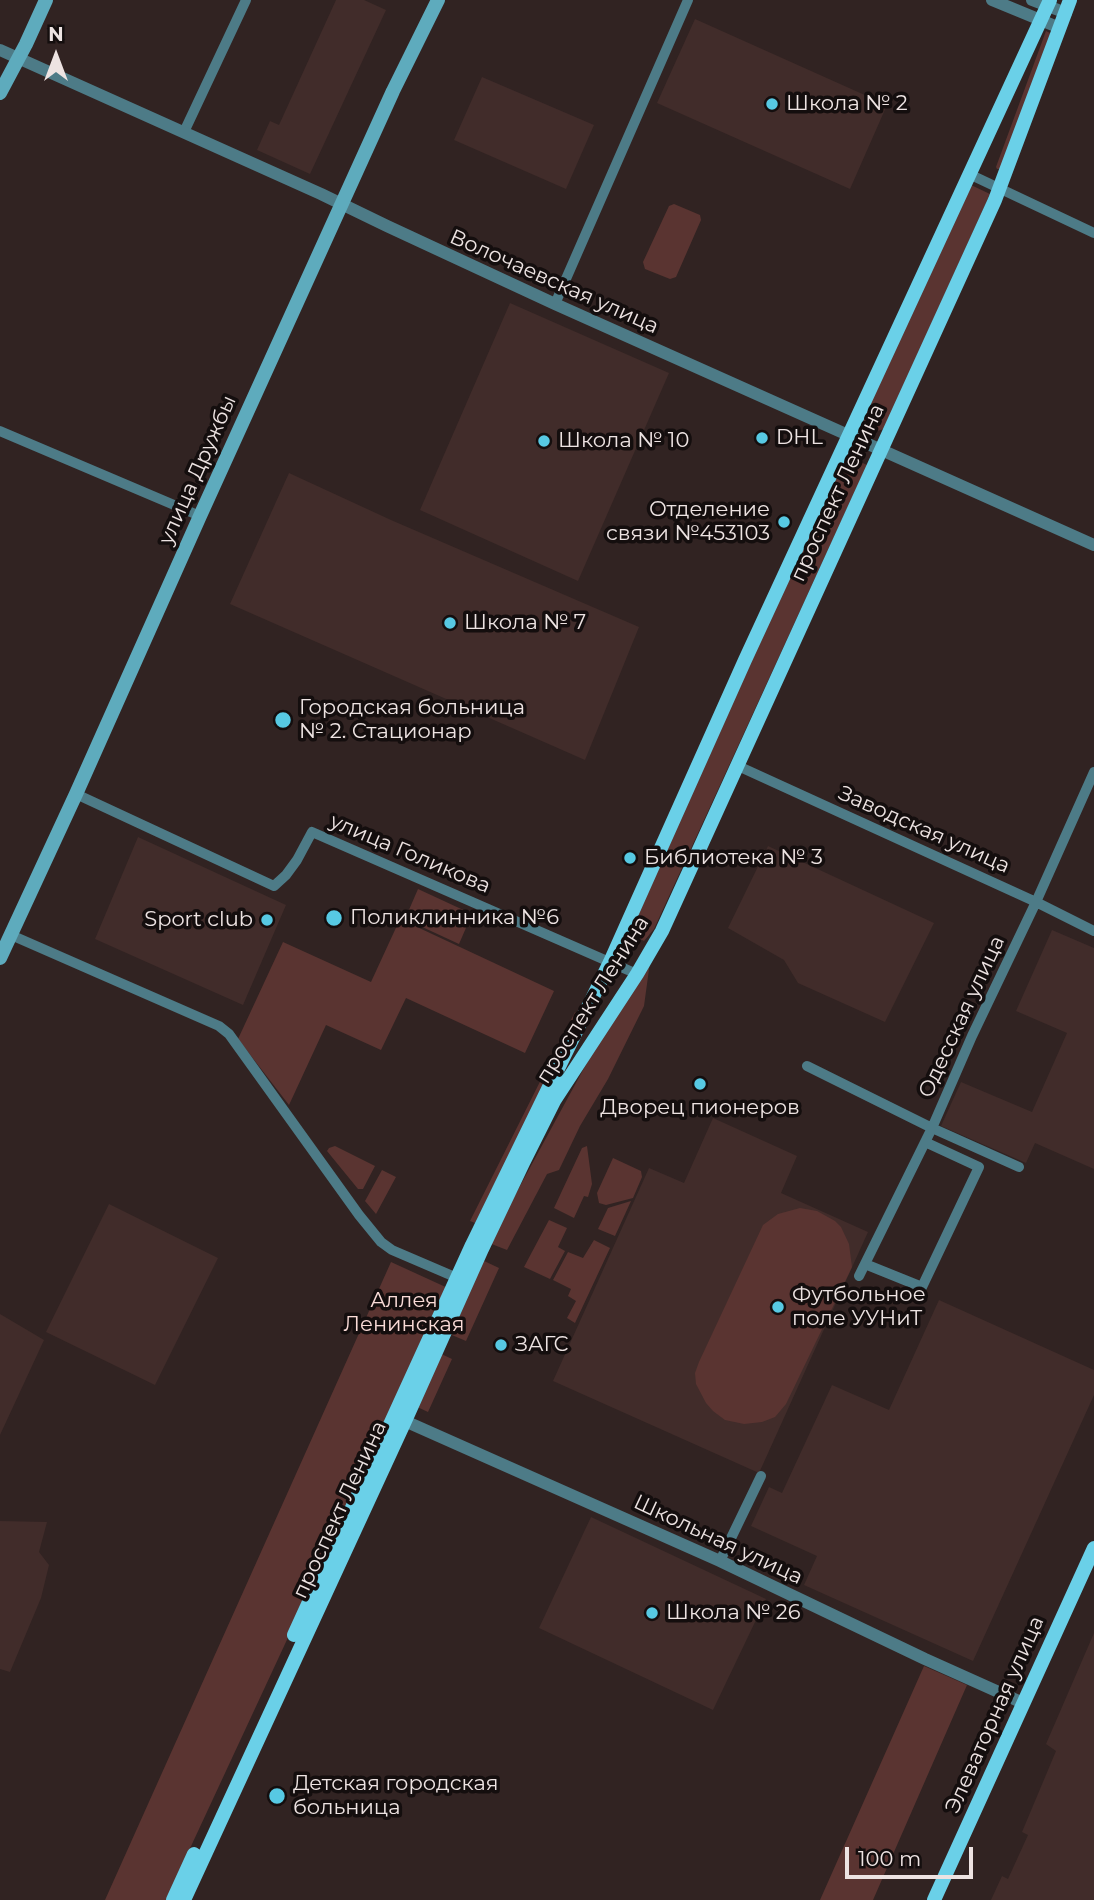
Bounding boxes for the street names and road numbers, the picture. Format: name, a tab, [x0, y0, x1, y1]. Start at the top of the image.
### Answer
street label: Волочаевская улица	[446, 225, 662, 339]
street label: улица Дружбы	[154, 391, 242, 549]
street label: проспект Ленина	[786, 400, 890, 586]
street label: Заводская улица	[834, 781, 1014, 879]
street label: улица Голикова	[326, 809, 494, 899]
street label: проспект Ленина	[531, 912, 655, 1088]
street label: Одесская улица	[913, 932, 1011, 1102]
street label: проспект Ленина	[288, 1417, 392, 1603]
street label: Школьная улица	[630, 1490, 806, 1590]
street label: Элеваторная улица	[940, 1613, 1050, 1817]

